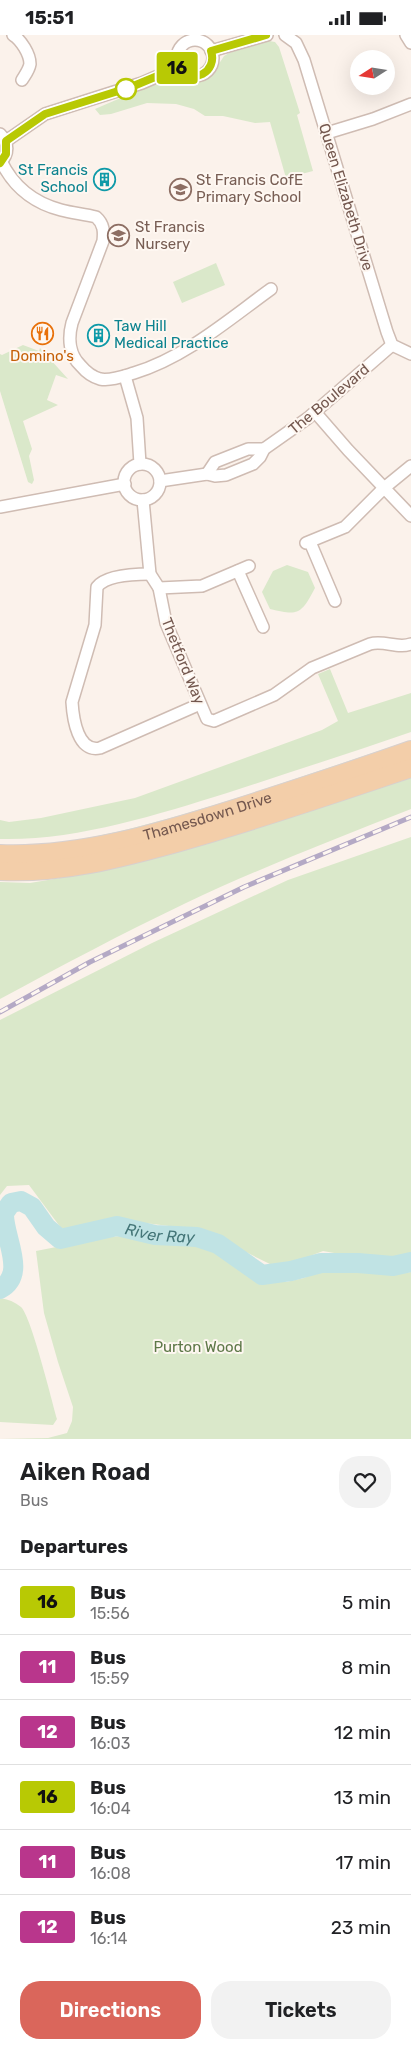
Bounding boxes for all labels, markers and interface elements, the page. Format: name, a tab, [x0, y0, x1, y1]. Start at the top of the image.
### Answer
text: 15:51	[25, 6, 74, 29]
north arrow	[350, 50, 395, 95]
map controls	[350, 50, 395, 95]
line badge: 16	[154, 52, 200, 84]
text: 16	[167, 57, 187, 79]
unlabelled marker	[115, 78, 137, 100]
street label: Queen Elizabeth Drive	[315, 121, 377, 273]
place label: St Francis School	[18, 161, 88, 196]
building icon: St Francis School	[92, 167, 116, 191]
place label: St Francis CofE Primary School	[196, 171, 303, 206]
school or university icon: St Francis CofE Primary School	[168, 177, 192, 201]
place label: St Francis Nursery	[135, 218, 205, 253]
school or university icon: St Francis Nursery	[107, 224, 131, 248]
place label: Taw Hill Medical Practice	[114, 317, 229, 352]
restaurant icon: Domino's	[30, 321, 54, 345]
building icon: Taw Hill Medical Practice	[86, 323, 110, 347]
place label: Domino's	[10, 347, 74, 365]
street label: The Boulevard	[285, 360, 373, 438]
street label: Thetford Way	[157, 615, 209, 707]
street label: Thamesdown Drive	[141, 788, 274, 844]
water label: River Ray	[123, 1219, 196, 1247]
park label: Purton Wood	[153, 1338, 243, 1356]
button: heart	[339, 1456, 391, 1508]
text: Aiken Road	[20, 1458, 151, 1486]
text: Bus	[20, 1491, 48, 1510]
text: Departures	[20, 1535, 128, 1558]
text: Bus	[90, 1581, 126, 1604]
text: 16	[37, 1591, 58, 1613]
text: 5 min	[342, 1591, 391, 1614]
text: 15:56	[90, 1604, 130, 1623]
text: Bus	[90, 1646, 126, 1669]
text: 11	[39, 1656, 56, 1678]
text: 8 min	[341, 1656, 391, 1679]
text: 15:59	[90, 1669, 129, 1688]
text: Bus	[90, 1711, 126, 1734]
text: 12	[37, 1721, 58, 1743]
text: 12 min	[334, 1721, 391, 1744]
text: 16:03	[90, 1734, 130, 1753]
text: Bus	[90, 1776, 126, 1799]
text: 16	[37, 1786, 58, 1808]
text: 13 min	[334, 1786, 391, 1809]
text: 16:04	[90, 1799, 131, 1818]
text: Bus	[90, 1841, 126, 1864]
text: 11	[39, 1851, 56, 1873]
text: 17 min	[335, 1851, 391, 1874]
text: 16:08	[90, 1864, 131, 1883]
text: Bus	[90, 1906, 126, 1929]
text: 12	[37, 1916, 58, 1938]
text: 23 min	[331, 1916, 391, 1939]
text: 16:14	[90, 1929, 127, 1948]
button: Directions	[20, 1981, 201, 2039]
button: Tickets	[211, 1981, 391, 2039]

